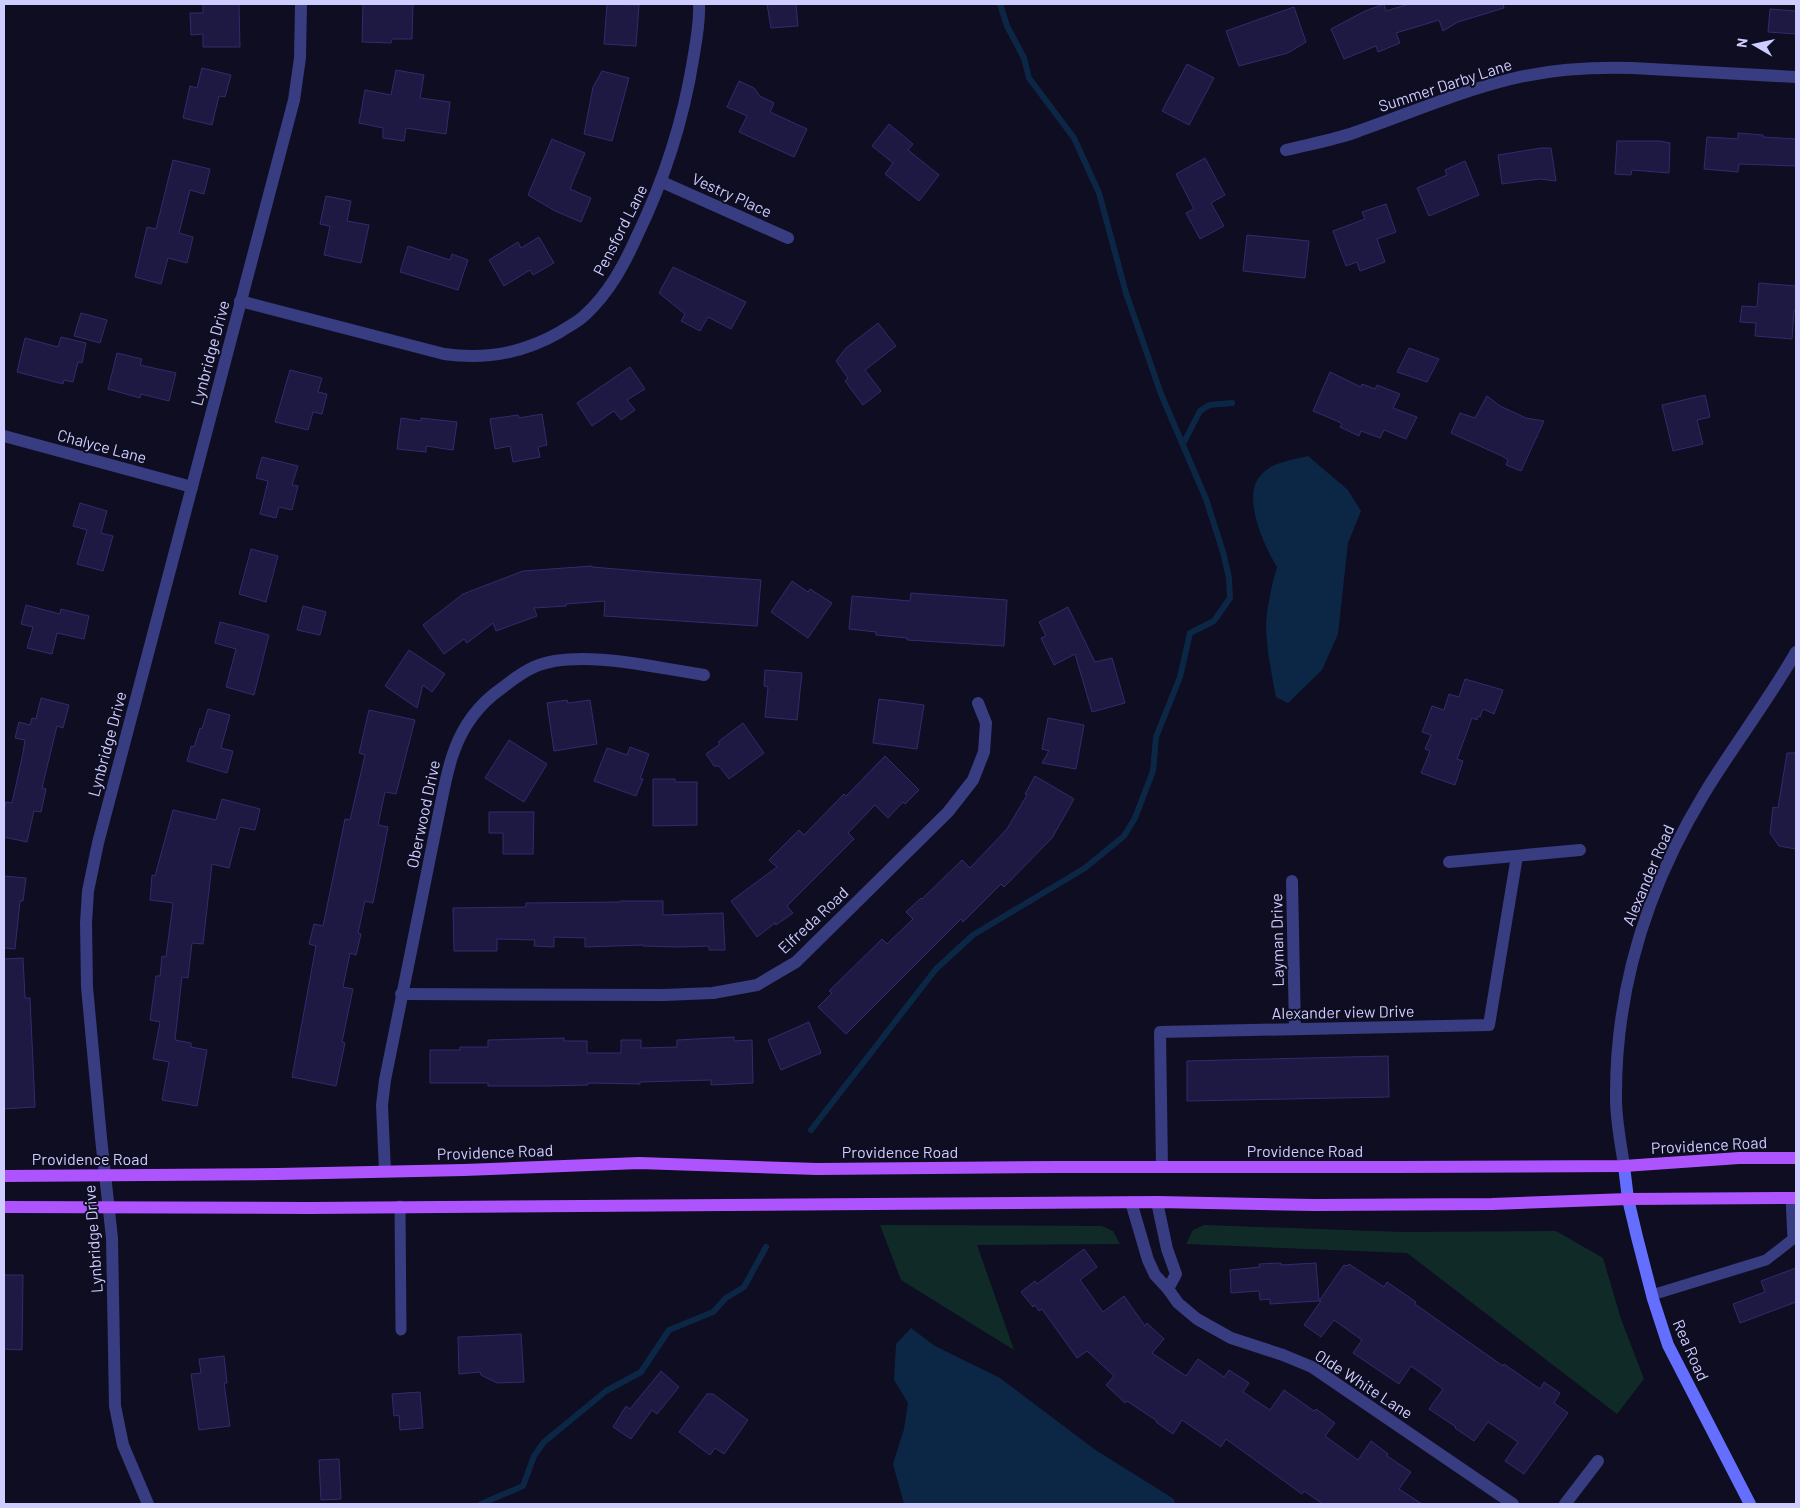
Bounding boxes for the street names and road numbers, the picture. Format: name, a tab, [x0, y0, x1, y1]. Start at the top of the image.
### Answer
street label: Summer Darby Lane	[1376, 54, 1514, 115]
street label: Vestry Place	[689, 168, 775, 221]
street label: Pensford Lane	[588, 181, 651, 278]
street label: Lynbridge Drive	[186, 298, 233, 408]
street label: Chalyce Lane	[55, 424, 149, 467]
street label: Lynbridge Drive	[83, 689, 130, 799]
street label: Oberwood Drive	[402, 758, 443, 870]
street label: Alexander Road	[1618, 822, 1677, 928]
street label: Elfreda Road	[774, 882, 852, 957]
street label: Layman Drive	[1266, 893, 1287, 987]
street label: Alexander view Drive	[1271, 1001, 1414, 1022]
street label: Providence Road	[1650, 1132, 1768, 1157]
street label: Providence Road	[436, 1140, 554, 1163]
street label: Providence Road	[1247, 1141, 1363, 1160]
street label: Providence Road	[842, 1142, 958, 1161]
street label: Providence Road	[32, 1149, 148, 1168]
street label: Lynbridge Drive	[79, 1184, 106, 1294]
street label: Rea Road	[1670, 1316, 1713, 1383]
street label: Olde White Lane	[1312, 1345, 1417, 1422]

